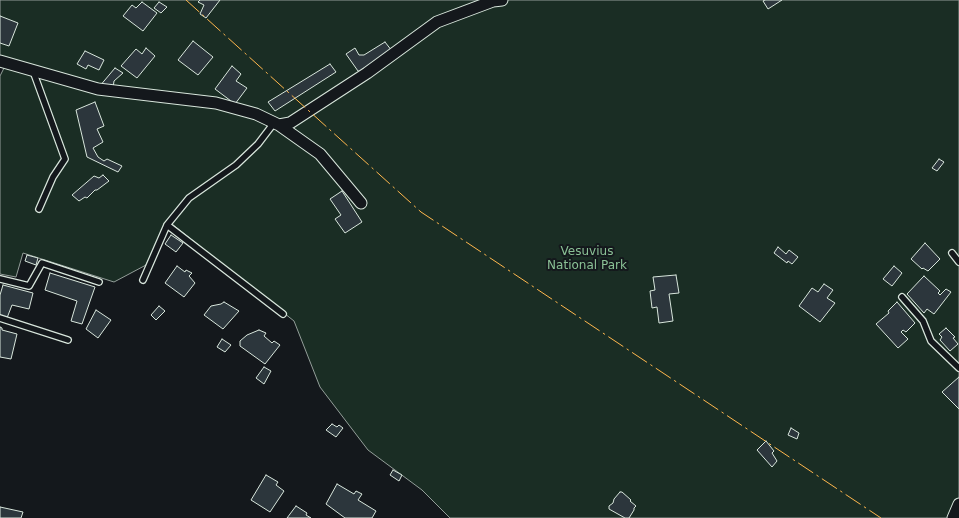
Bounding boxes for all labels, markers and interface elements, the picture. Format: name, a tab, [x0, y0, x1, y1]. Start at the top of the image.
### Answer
park label: Vesuvius National Park	[547, 245, 627, 273]

